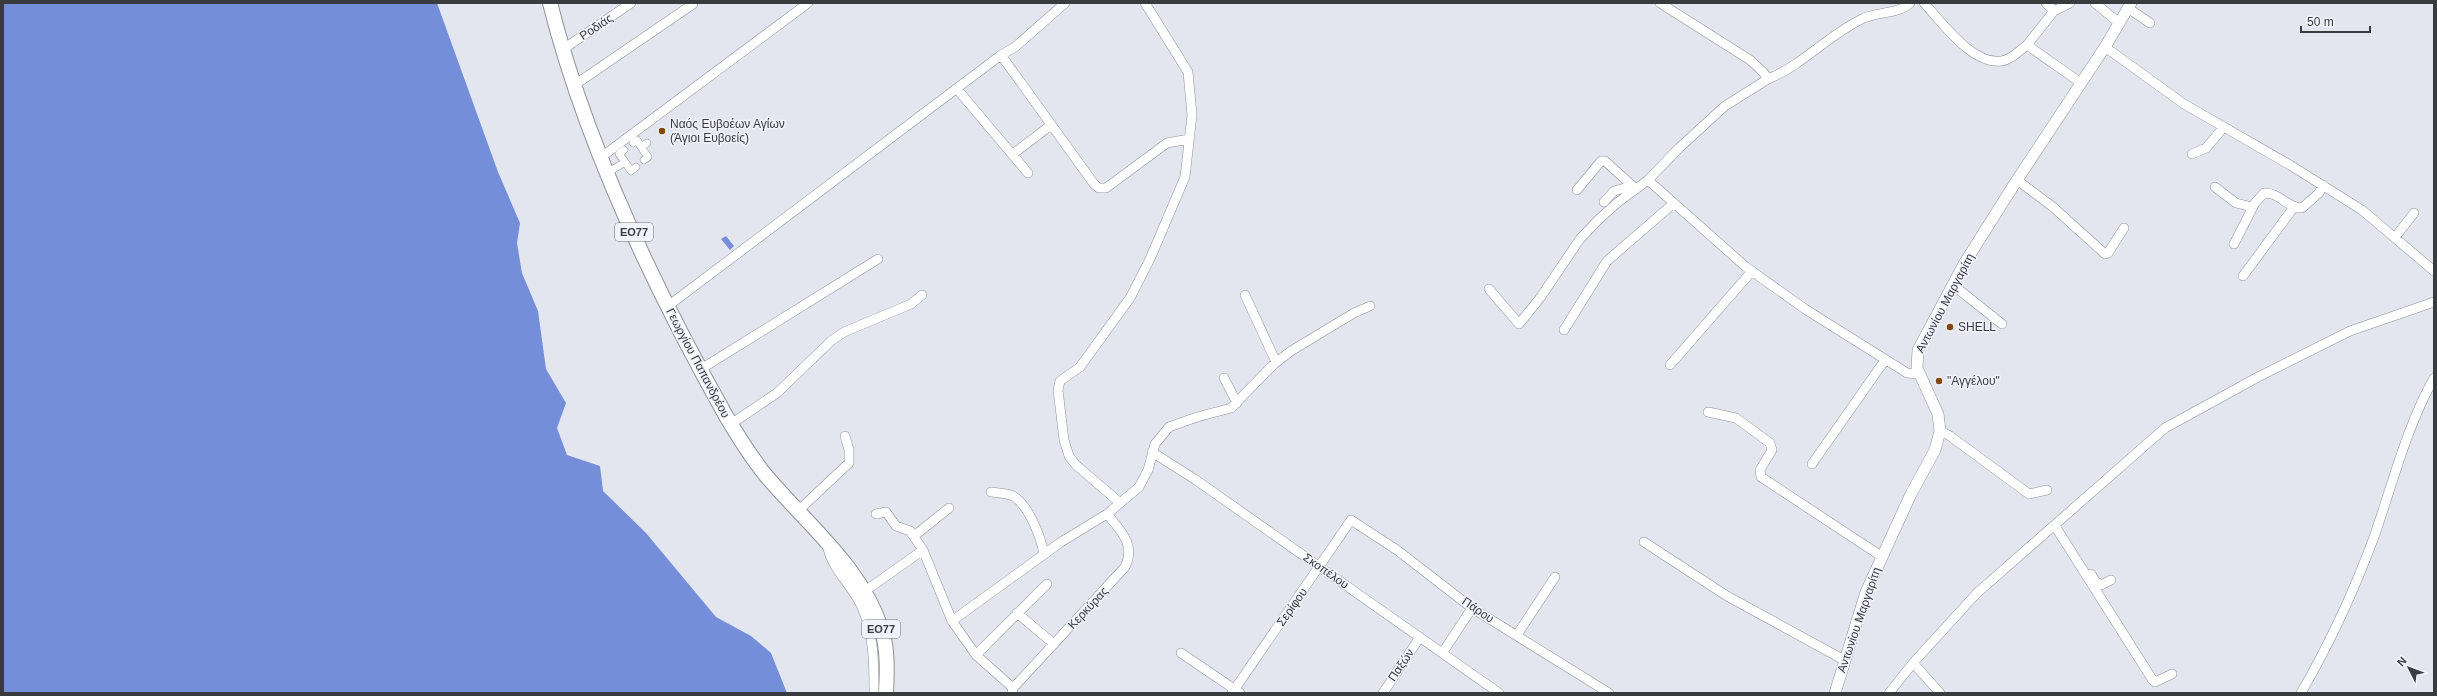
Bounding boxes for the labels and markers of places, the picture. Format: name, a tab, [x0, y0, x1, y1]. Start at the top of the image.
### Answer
place label: Ναός Ευβοέων Αγίων (Άγιοι Ευβοείς)	[670, 117, 785, 145]
marker: Ναός Ευβοέων Αγίων (Άγιοι Ευβοείς)	[657, 126, 667, 136]
place label: SHELL	[1958, 320, 1996, 334]
marker: SHELL	[1945, 322, 1955, 332]
place label: "Αγγέλου"	[1947, 374, 2000, 388]
marker: "Αγγέλου"	[1934, 376, 1944, 386]

